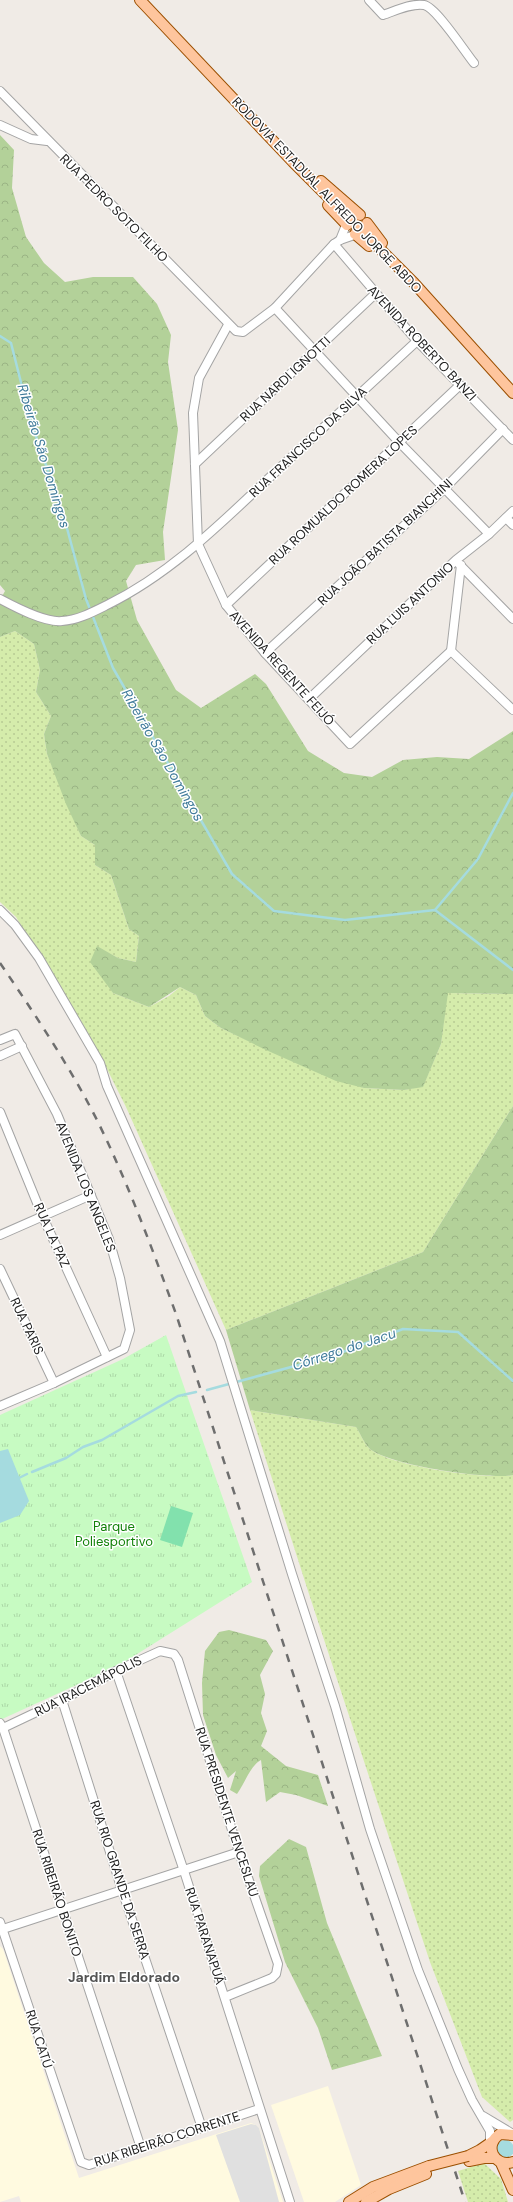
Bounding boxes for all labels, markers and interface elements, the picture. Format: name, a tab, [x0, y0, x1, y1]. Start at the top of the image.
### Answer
street label: RODOVIA ESTADUAL ALFREDO JORGE ABDO	[228, 93, 426, 297]
street label: RUA PEDRO SOTO FILHO	[56, 150, 172, 266]
street label: AVENIDA ROBERTO BANZI	[364, 282, 480, 404]
street label: RUA NARDI IGNOTTI	[236, 333, 334, 425]
water label: Ribeirão São Domingos	[13, 382, 75, 530]
street label: RUA FRANCISCO DA SILVA	[245, 383, 371, 501]
street label: RUA ROMUALDO ROMERA LOPES	[265, 422, 421, 568]
street label: RUA JOÃO BATISTA BIANCHINI	[314, 475, 456, 609]
street label: RUA LUIS ANTONIO	[363, 558, 457, 648]
street label: AVENIDA REGENTE FEIJÓ	[226, 607, 338, 729]
water label: Ribeirão São Domingos	[118, 686, 208, 824]
street label: AVENIDA LOS ANGELES	[52, 1119, 120, 1255]
street label: RUA LA PAZ	[30, 1200, 74, 1270]
street label: RUA PARIS	[6, 1295, 48, 1357]
water label: Córrego do Jacu	[290, 1324, 398, 1374]
park label: Parque Poliesportivo	[75, 1518, 153, 1550]
street label: RUA IRACEMÁPOLIS	[31, 1651, 144, 1720]
street label: RUA PRESIDENTE VENCESLAU	[192, 1725, 262, 1899]
street label: RUA RIO GRANDE DA SERRA	[86, 1798, 154, 1962]
street label: RUA RIBEIRÃO BONITO	[28, 1827, 86, 1959]
street label: RUA PARANAPUÃ	[181, 1885, 229, 1987]
district label: Jardim Eldorado	[68, 1968, 180, 1986]
street label: RUA CATÚ	[22, 2007, 57, 2070]
street label: RUA RIBEIRÃO CORRENTE	[92, 2107, 242, 2171]

